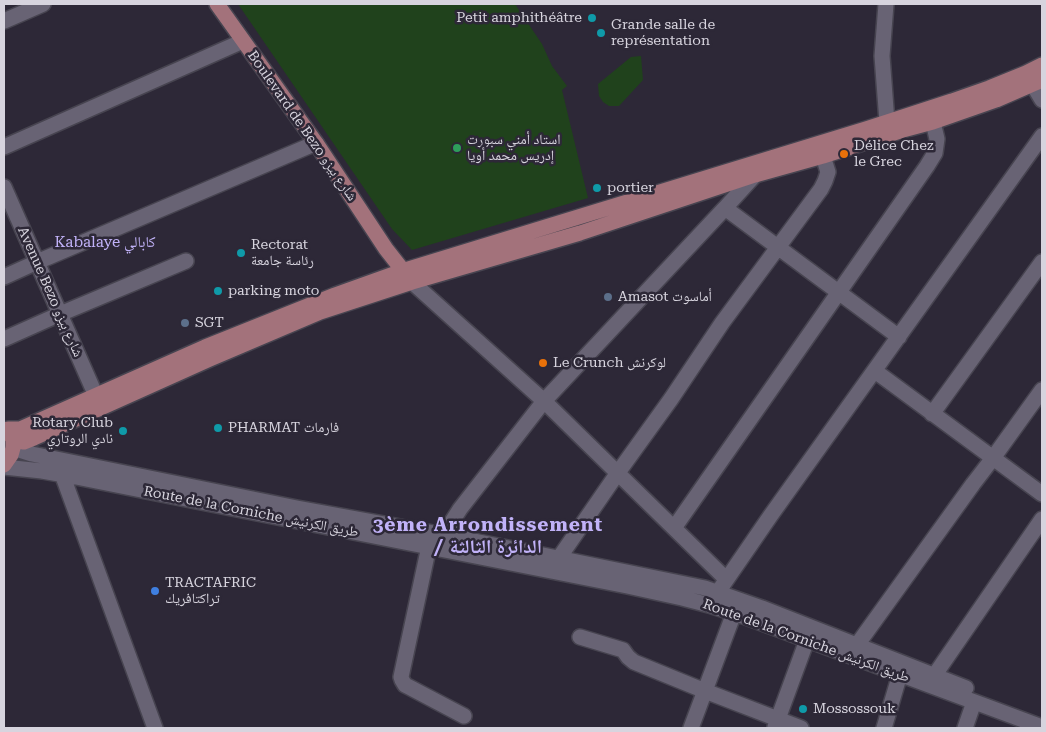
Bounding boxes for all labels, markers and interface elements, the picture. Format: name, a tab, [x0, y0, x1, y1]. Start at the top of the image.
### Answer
place label: Petit amphithéâtre	[456, 10, 582, 26]
marker: Petit amphithéâtre	[586, 12, 598, 24]
place label: Grande salle de représentation	[611, 17, 715, 49]
marker: Grande salle de représentation	[595, 27, 607, 39]
street label: Boulevard de Bezo شارع بيزو	[244, 48, 360, 204]
place label: استاد أمني سبورت إدريس محمد أويا	[467, 132, 560, 164]
place label: Délice Chez le Grec	[854, 138, 934, 170]
marker: استاد أمني سبورت إدريس محمد أويا	[451, 142, 463, 154]
marker: Délice Chez le Grec	[838, 148, 850, 160]
place label: portier	[607, 180, 654, 196]
marker: portier	[591, 182, 603, 194]
street label: Avenue Bezo شارع بيزو	[14, 224, 86, 360]
district label: Kabalaye كابالي	[55, 234, 155, 252]
place label: Rectorat رئاسة جامعة	[251, 237, 314, 270]
marker: Rectorat رئاسة جامعة	[235, 247, 247, 259]
place label: parking moto	[228, 283, 319, 299]
marker: parking moto	[212, 285, 224, 297]
place label: Amasot أماسوت	[618, 289, 712, 305]
marker: Amasot أماسوت	[602, 291, 614, 303]
place label: SGT	[195, 315, 224, 331]
marker: SGT	[179, 317, 191, 329]
place label: Le Crunch لوكرنش	[553, 355, 666, 371]
marker: Le Crunch لوكرنش	[537, 357, 549, 369]
place label: Rotary Club نادي الروتاري	[32, 415, 113, 448]
place label: PHARMAT فارمات	[228, 420, 339, 436]
marker: PHARMAT فارمات	[212, 422, 224, 434]
marker: Rotary Club نادي الروتاري	[117, 425, 129, 437]
street label: Route de la Corniche طريق الكرنيش	[142, 483, 360, 541]
district label: 3ème Arrondissement / الدائرة الثالثة	[370, 514, 606, 558]
place label: TRACTAFRIC تراكتافريك	[165, 575, 256, 608]
marker: TRACTAFRIC تراكتافريك	[149, 585, 161, 597]
street label: Route de la Corniche طريق الكرنيش	[700, 596, 912, 686]
place label: Mossossouk	[813, 701, 896, 717]
marker: Mossossouk	[797, 703, 809, 715]

